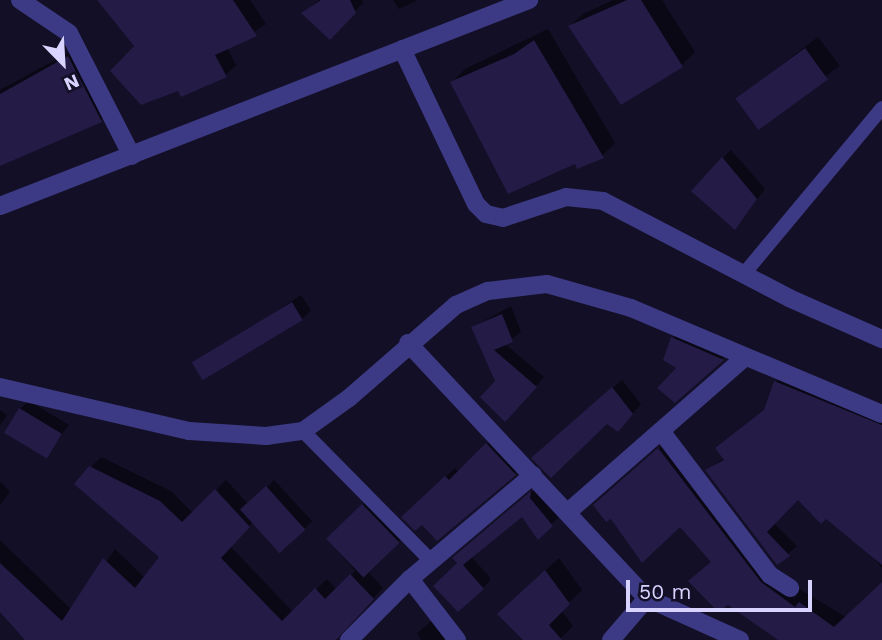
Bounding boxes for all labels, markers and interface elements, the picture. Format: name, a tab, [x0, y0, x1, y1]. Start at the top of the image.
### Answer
north arrow	[28, 28, 98, 98]
text: N	[61, 69, 83, 96]
scale bar	[630, 566, 816, 610]
text: 50 m	[639, 579, 691, 604]

